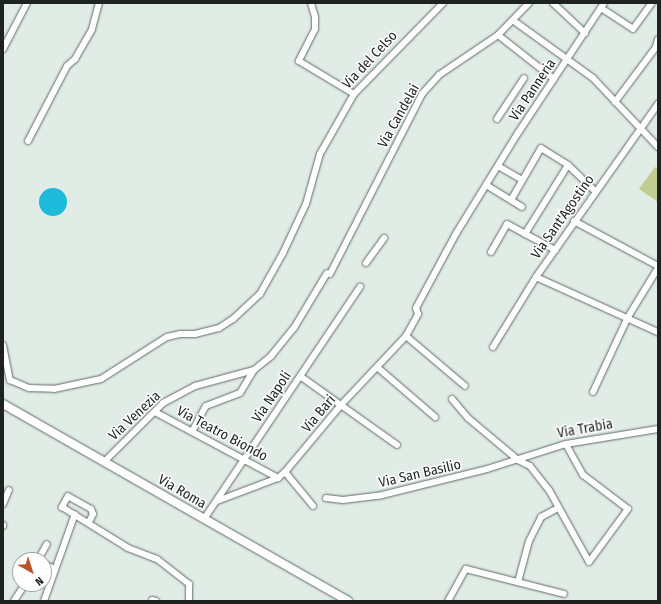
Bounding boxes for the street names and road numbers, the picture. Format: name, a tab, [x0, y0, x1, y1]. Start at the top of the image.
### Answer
street label: Via del Celso	[339, 28, 401, 92]
street label: Via Panneria	[506, 56, 560, 124]
street label: Via Candelai	[375, 81, 423, 151]
street label: Via Sant'Agostino	[528, 172, 598, 262]
street label: Via Napoli	[249, 368, 295, 426]
street label: Via Venezia	[106, 388, 164, 444]
street label: Via Bari	[299, 392, 339, 436]
street label: Via Teatro Biondo	[174, 403, 270, 465]
street label: Via Trabia	[556, 416, 614, 442]
street label: Via San Basilio	[377, 456, 463, 492]
street label: Via Roma	[155, 471, 209, 513]

